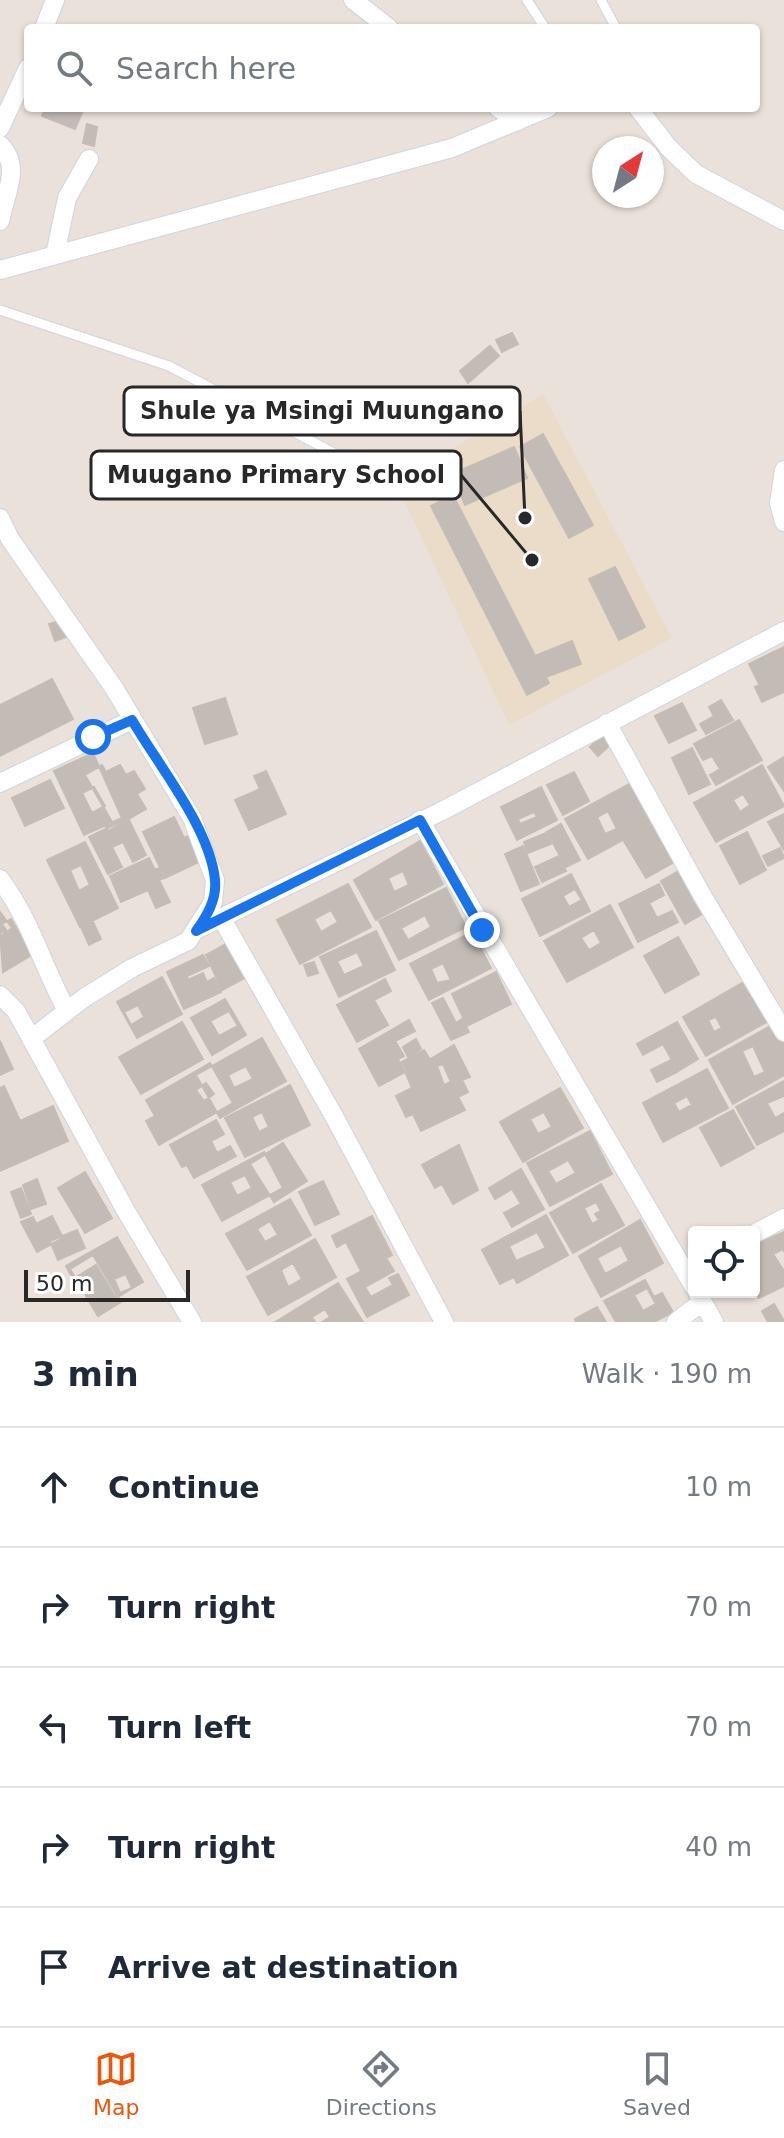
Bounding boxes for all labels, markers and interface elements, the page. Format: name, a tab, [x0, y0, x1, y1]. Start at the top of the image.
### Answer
search box	[24, 24, 760, 112]
icon: search	[52, 46, 96, 90]
text: Search here	[116, 51, 296, 86]
north arrow	[592, 136, 664, 208]
callout: Shule ya Msingi Muungano	[124, 387, 520, 435]
text: Shule ya Msingi Muungano	[140, 397, 504, 425]
callout: Muugano Primary School	[91, 451, 461, 499]
text: Muugano Primary School	[107, 461, 445, 489]
route start	[75, 719, 111, 755]
route end	[464, 912, 500, 948]
map controls	[688, 1226, 760, 1298]
button: locate	[688, 1226, 760, 1298]
scale bar	[24, 1266, 190, 1302]
text: 50 m	[36, 1271, 92, 1296]
text: 3 min	[32, 1354, 139, 1394]
text: Walk · 190 m	[582, 1359, 752, 1389]
icon: ahead	[32, 1465, 76, 1509]
text: Continue	[108, 1470, 260, 1505]
text: 10 m	[685, 1472, 752, 1502]
icon: right	[32, 1585, 76, 1629]
text: Turn right	[108, 1590, 275, 1625]
text: 70 m	[685, 1592, 752, 1622]
icon: left	[32, 1705, 76, 1749]
text: Turn left	[108, 1710, 251, 1745]
text: 70 m	[685, 1712, 752, 1742]
icon: right	[32, 1825, 76, 1869]
text: Turn right	[108, 1830, 275, 1865]
text: 40 m	[685, 1832, 752, 1862]
icon: arrive	[32, 1945, 76, 1989]
text: Arrive at destination	[108, 1950, 459, 1985]
tab: Map	[93, 2047, 140, 2120]
tab: Directions	[326, 2047, 437, 2120]
tab: Saved	[623, 2047, 691, 2120]

